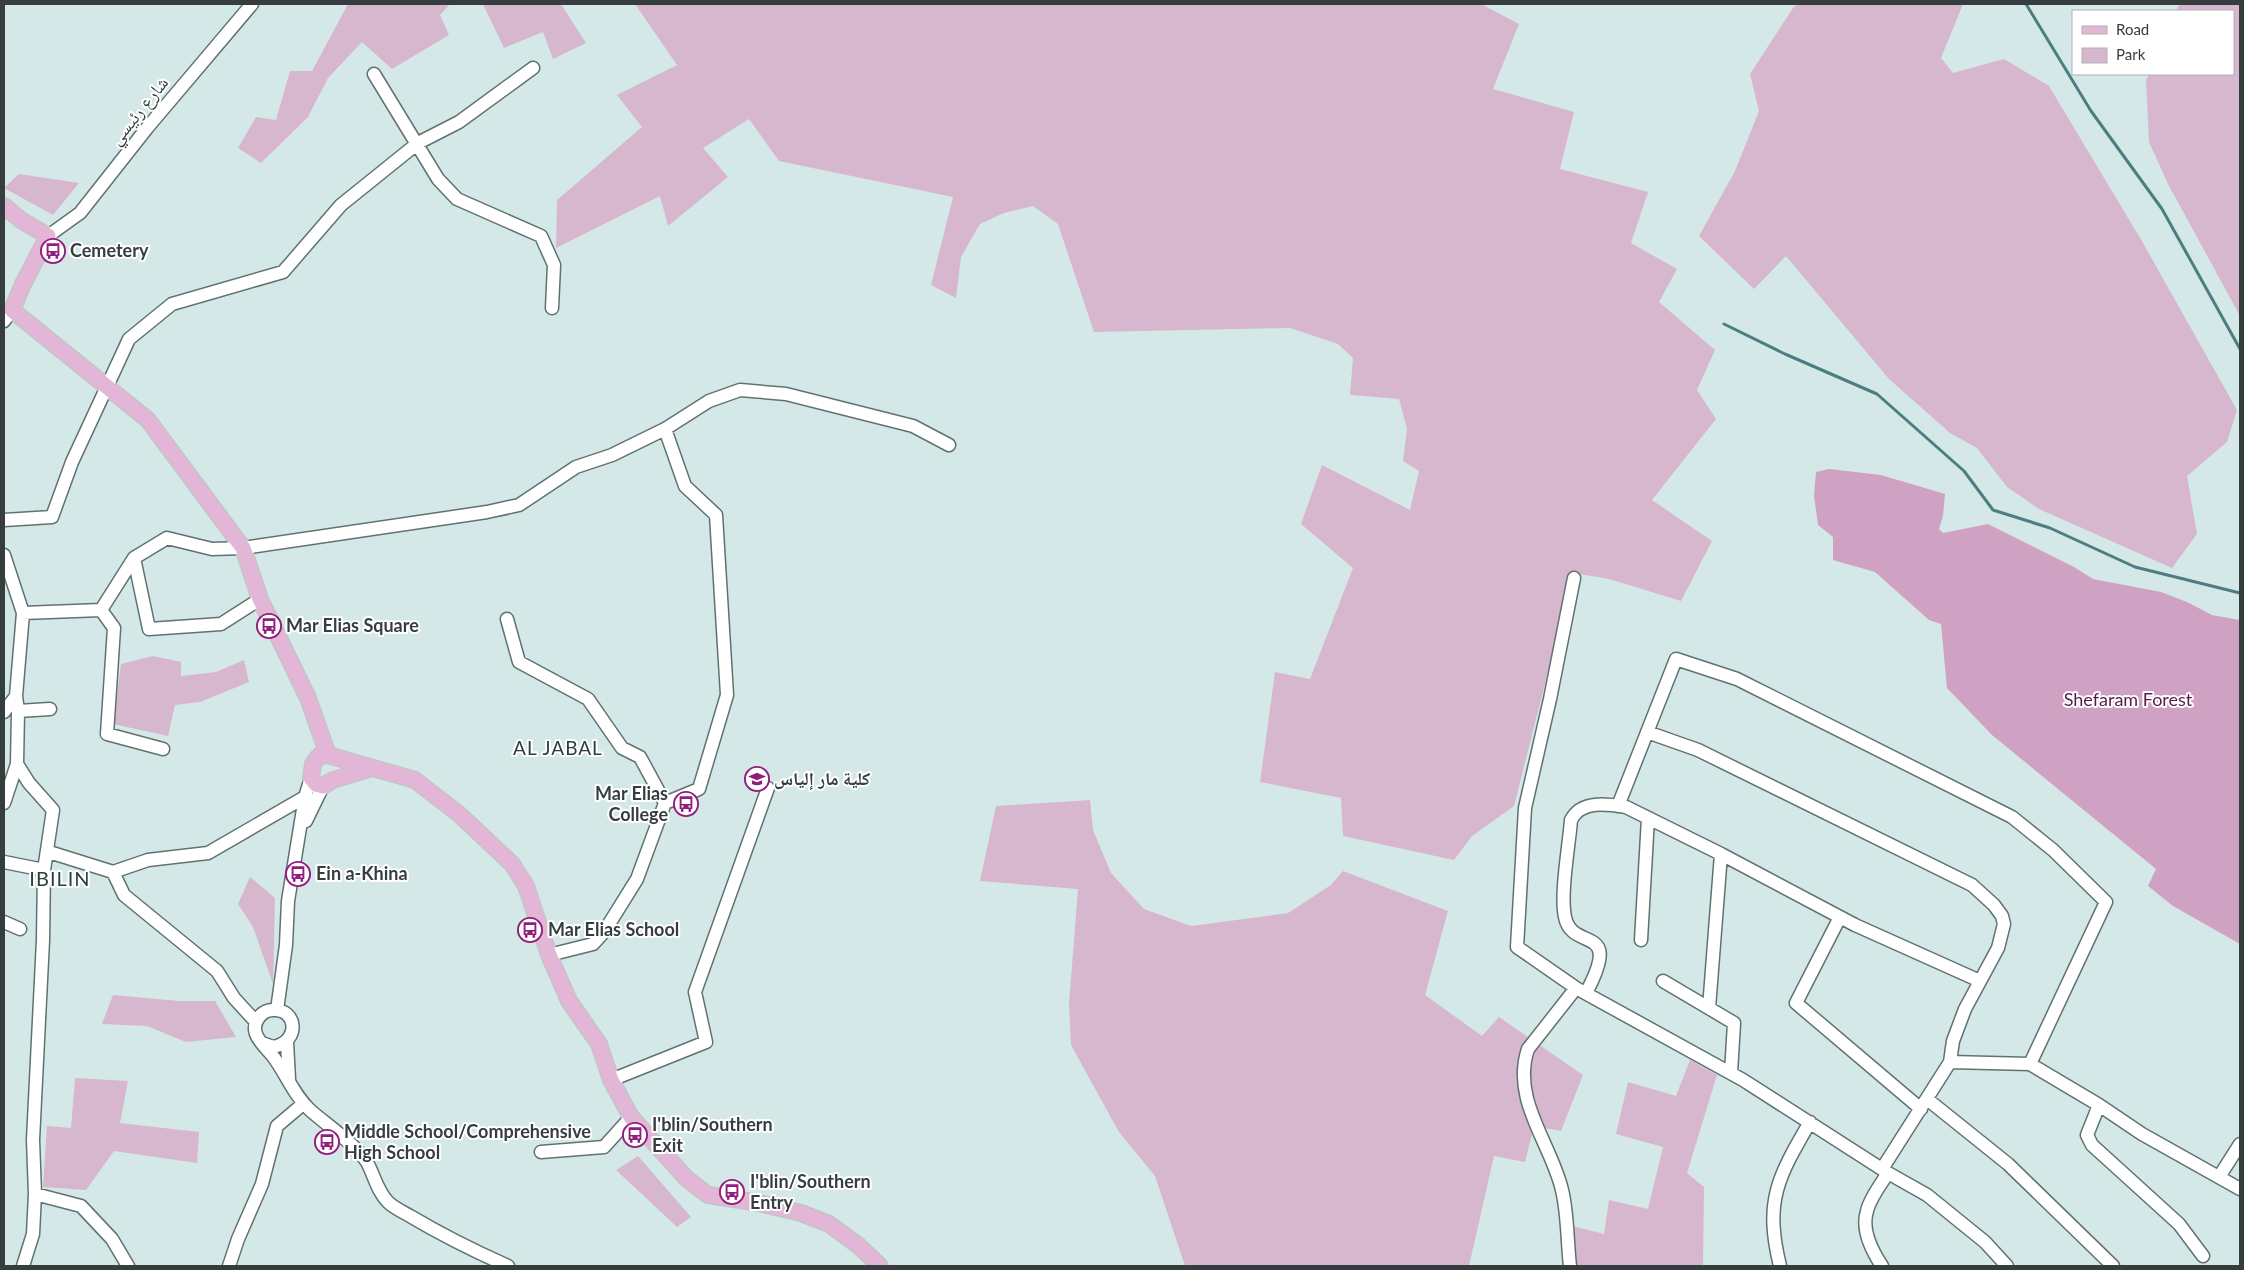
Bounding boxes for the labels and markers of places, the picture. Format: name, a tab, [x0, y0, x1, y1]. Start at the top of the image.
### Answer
bus stop icon: Cemetery	[40, 238, 66, 264]
place label: Cemetery	[70, 239, 149, 261]
bus stop icon: Mar Elias Square	[256, 613, 282, 639]
place label: Mar Elias Square	[286, 614, 419, 636]
school or university icon: كلية مار إلياس	[744, 766, 770, 792]
place label: كلية مار إلياس	[774, 767, 870, 790]
place label: Mar Elias College	[595, 782, 668, 825]
bus stop icon: Mar Elias College	[673, 791, 699, 817]
bus stop icon: Ein a-Khina	[285, 861, 311, 887]
place label: Ein a-Khina	[316, 862, 408, 884]
bus stop icon: Mar Elias School	[517, 917, 543, 943]
place label: Mar Elias School	[548, 918, 679, 940]
place label: I'blin/Southern Exit	[652, 1113, 773, 1156]
place label: Middle School/Comprehensive High School	[344, 1120, 591, 1163]
bus stop icon: I'blin/Southern Exit	[622, 1122, 648, 1148]
bus stop icon: Middle School/Comprehensive High School	[314, 1129, 340, 1155]
place label: I'blin/Southern Entry	[750, 1170, 871, 1213]
bus stop icon: I'blin/Southern Entry	[719, 1179, 745, 1205]

